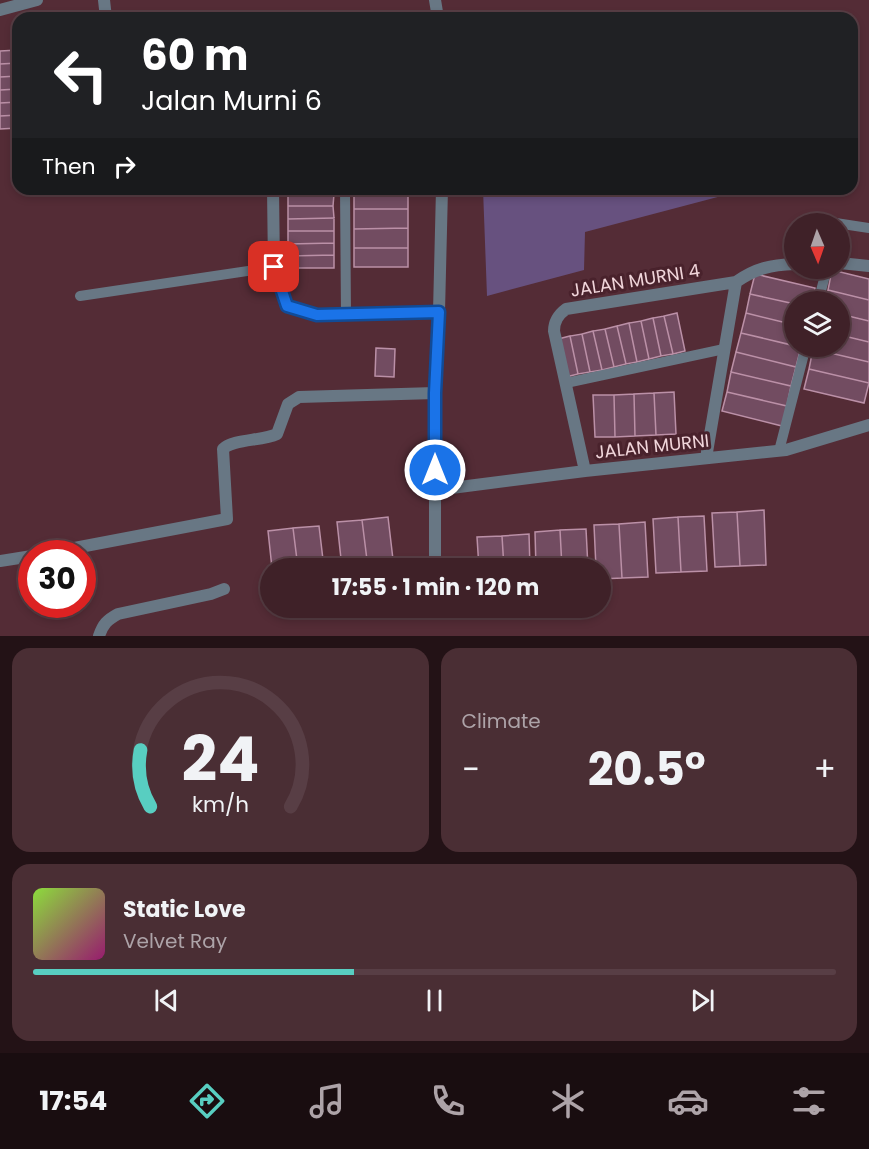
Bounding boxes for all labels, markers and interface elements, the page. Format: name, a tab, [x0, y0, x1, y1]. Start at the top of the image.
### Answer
text: 60 m	[141, 26, 249, 85]
icon: left	[42, 36, 120, 114]
text: Jalan Murni 6	[141, 82, 322, 119]
icon: right	[108, 150, 141, 183]
text: Then	[42, 151, 96, 182]
north arrow	[784, 213, 850, 279]
map controls	[784, 213, 850, 357]
pin	[248, 241, 299, 292]
icon: arrive	[257, 250, 290, 283]
street label: JALAN MURNI 4	[568, 257, 702, 303]
button: layers	[784, 291, 850, 357]
street label: JALAN MURNI	[594, 428, 710, 464]
position arrow	[403, 438, 467, 502]
speed limit sign: 30	[18, 540, 96, 618]
text: 17:55 · 1 min · 120 m	[332, 572, 539, 603]
text: Climate	[462, 707, 541, 735]
text: 24	[181, 715, 259, 803]
text: 20.5°	[588, 738, 705, 801]
text: −	[462, 746, 480, 793]
text: +	[813, 746, 836, 793]
text: km/h	[192, 789, 249, 820]
text: Static Love	[123, 894, 246, 925]
text: Velvet Ray	[123, 927, 227, 955]
icon: previous	[150, 984, 183, 1017]
icon: pause	[418, 984, 451, 1017]
icon: next	[686, 984, 719, 1017]
icon: directions	[186, 1080, 228, 1122]
icon: music	[306, 1080, 348, 1122]
icon: phone	[427, 1080, 469, 1122]
icon: climate	[547, 1080, 589, 1122]
icon: car	[667, 1080, 709, 1122]
icon: filters	[788, 1080, 830, 1122]
text: 17:54	[39, 1082, 107, 1119]

